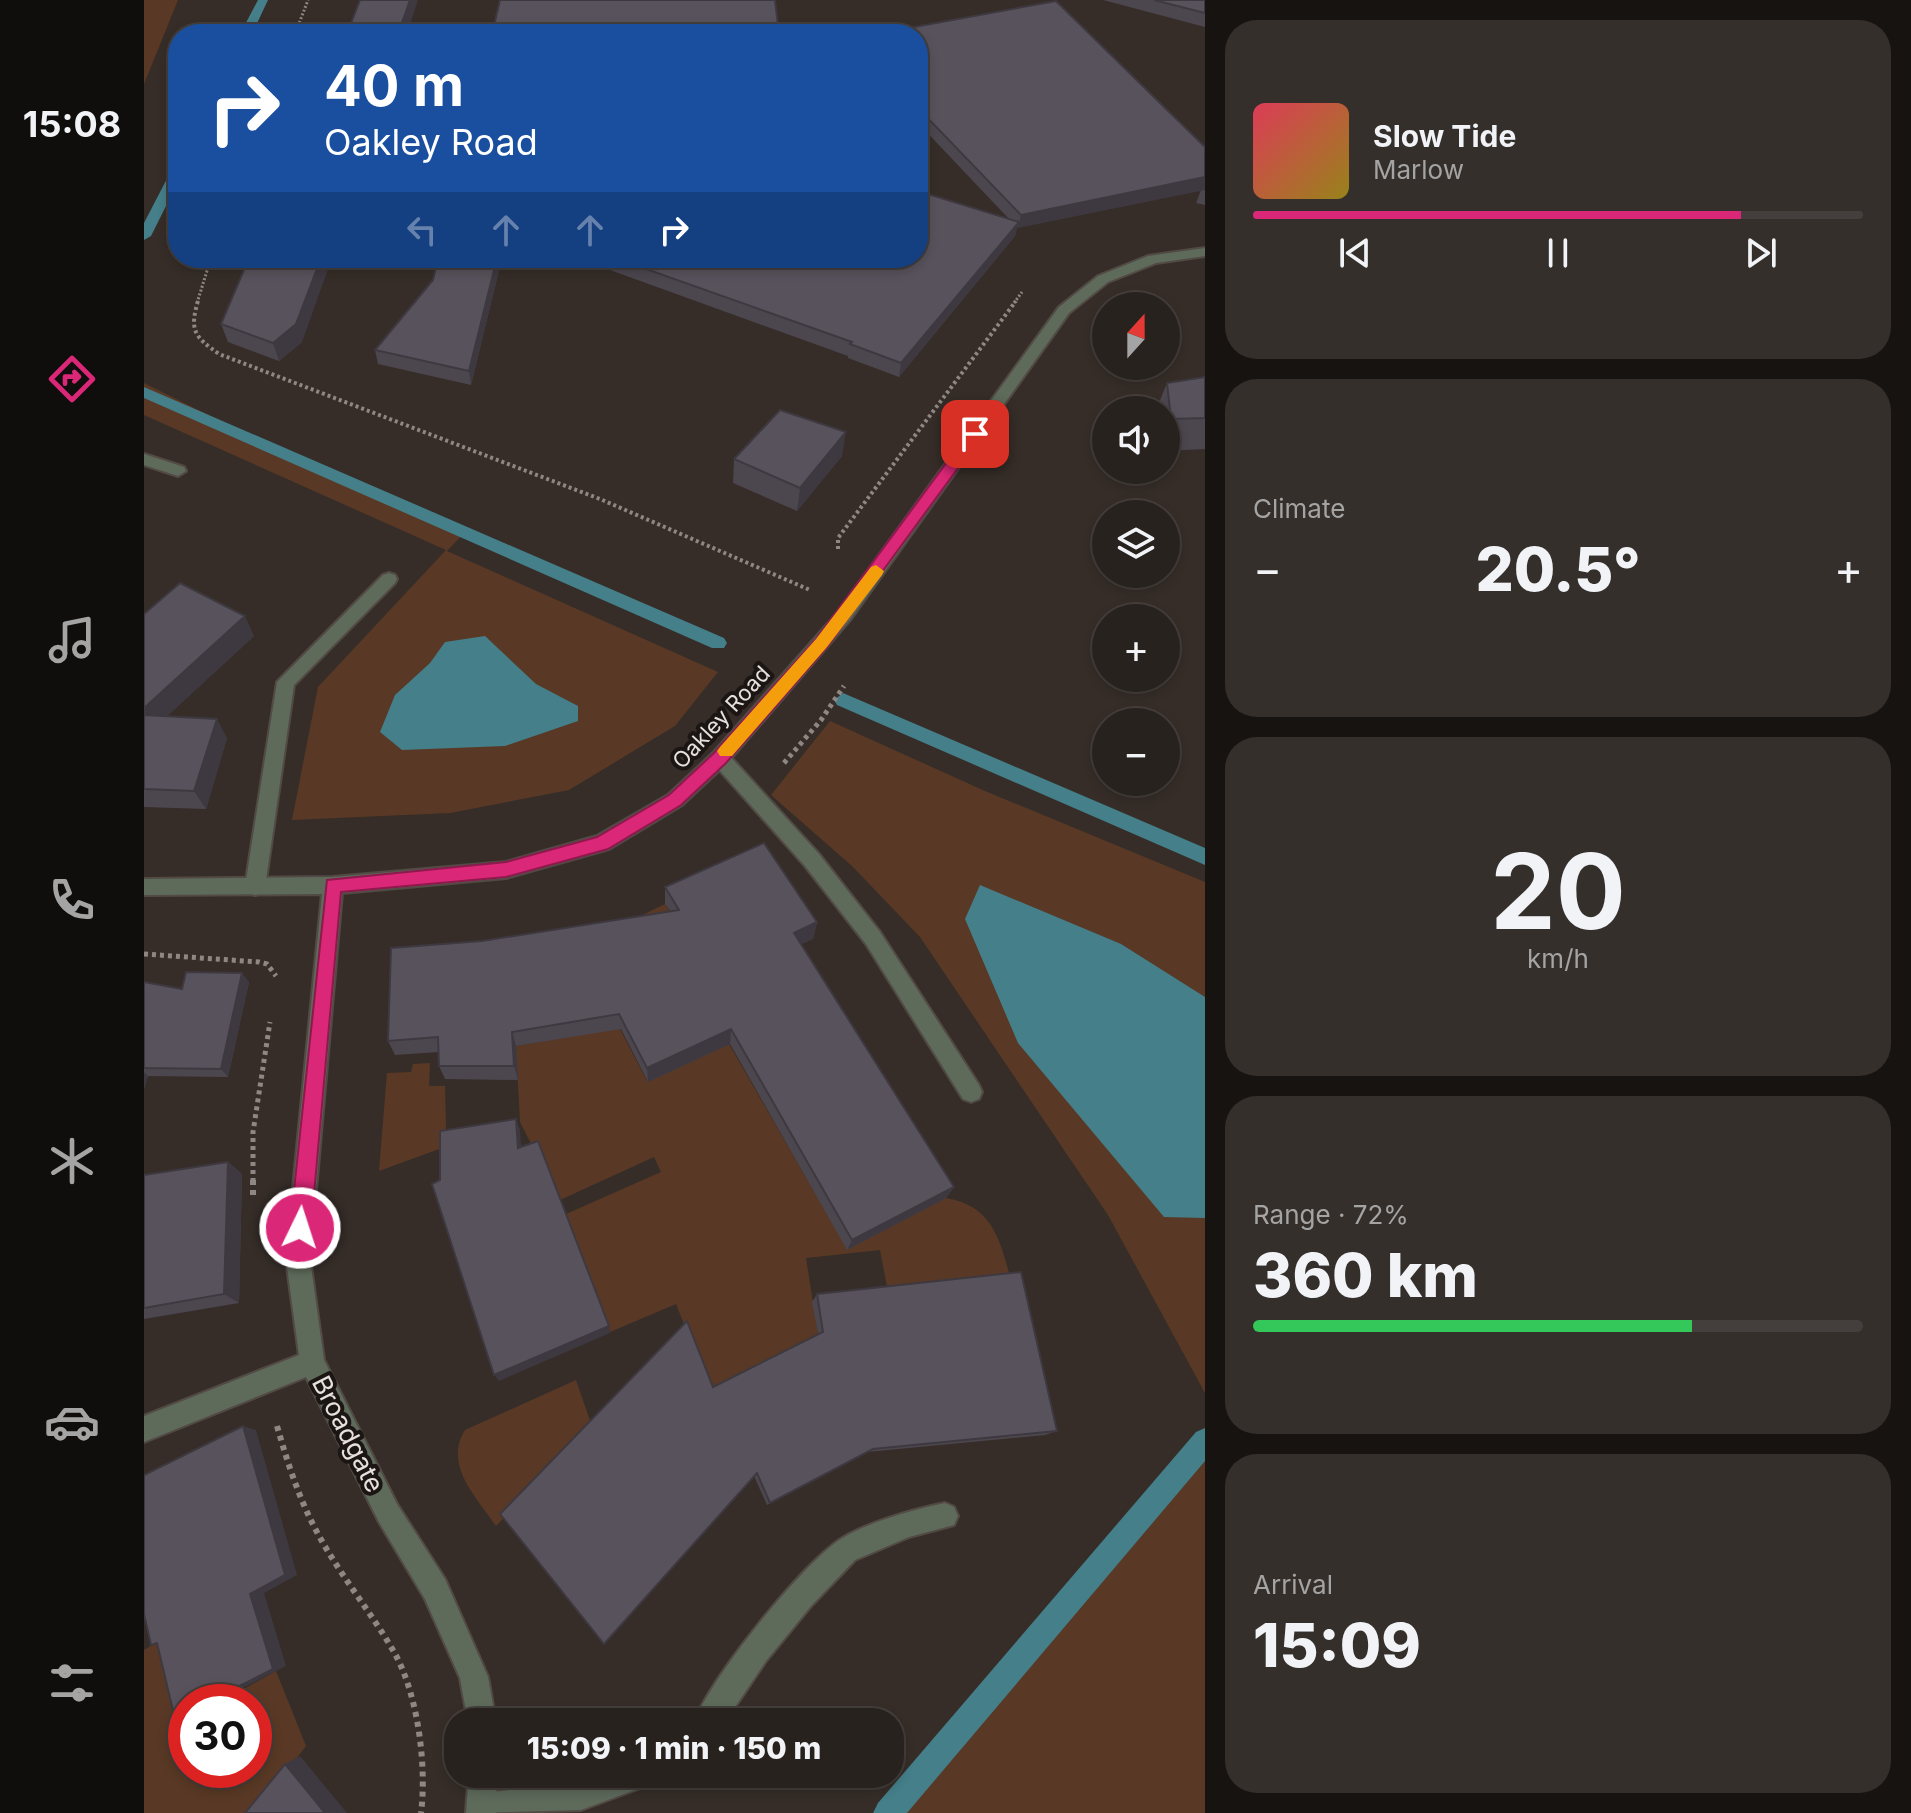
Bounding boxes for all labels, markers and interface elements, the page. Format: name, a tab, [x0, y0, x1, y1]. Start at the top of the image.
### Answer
text: 40 m	[324, 52, 464, 120]
icon: right	[192, 56, 296, 160]
text: 15:08	[23, 102, 121, 146]
text: Slow Tide	[1373, 118, 1516, 154]
text: Oakley Road	[324, 120, 538, 164]
text: Marlow	[1373, 154, 1464, 185]
icon: left	[400, 208, 444, 252]
icon: ahead	[484, 208, 528, 252]
icon: ahead	[568, 208, 612, 252]
icon: right	[652, 208, 696, 252]
icon: previous	[1333, 231, 1377, 275]
icon: pause	[1536, 231, 1580, 275]
icon: next	[1739, 231, 1783, 275]
north arrow	[1092, 292, 1180, 380]
map controls	[1092, 292, 1180, 796]
icon: directions	[44, 351, 100, 407]
button: sound	[1092, 396, 1180, 484]
pin	[941, 400, 1009, 468]
icon: arrive	[953, 412, 997, 456]
text: Climate	[1253, 493, 1345, 524]
button: layers	[1092, 500, 1180, 588]
text: 20.5°	[1475, 533, 1641, 605]
text: −	[1253, 542, 1282, 596]
text: +	[1834, 542, 1863, 596]
button: +	[1092, 604, 1180, 692]
icon: music	[44, 612, 100, 668]
street label: Oakley Road	[667, 660, 775, 774]
button: −	[1092, 708, 1180, 796]
text: 20	[1490, 828, 1626, 954]
icon: phone	[44, 872, 100, 928]
text: km/h	[1527, 943, 1589, 974]
icon: climate	[44, 1133, 100, 1189]
position arrow	[258, 1186, 342, 1270]
text: Range · 72%	[1253, 1199, 1409, 1230]
text: 360 km	[1253, 1239, 1478, 1311]
street label: Broadgate	[306, 1370, 391, 1497]
icon: car	[44, 1394, 100, 1450]
text: Arrival	[1253, 1569, 1333, 1600]
text: 15:09	[1253, 1609, 1421, 1681]
icon: filters	[44, 1655, 100, 1711]
speed limit sign: 30	[168, 1684, 272, 1788]
text: 15:09 · 1 min · 150 m	[527, 1730, 821, 1766]

